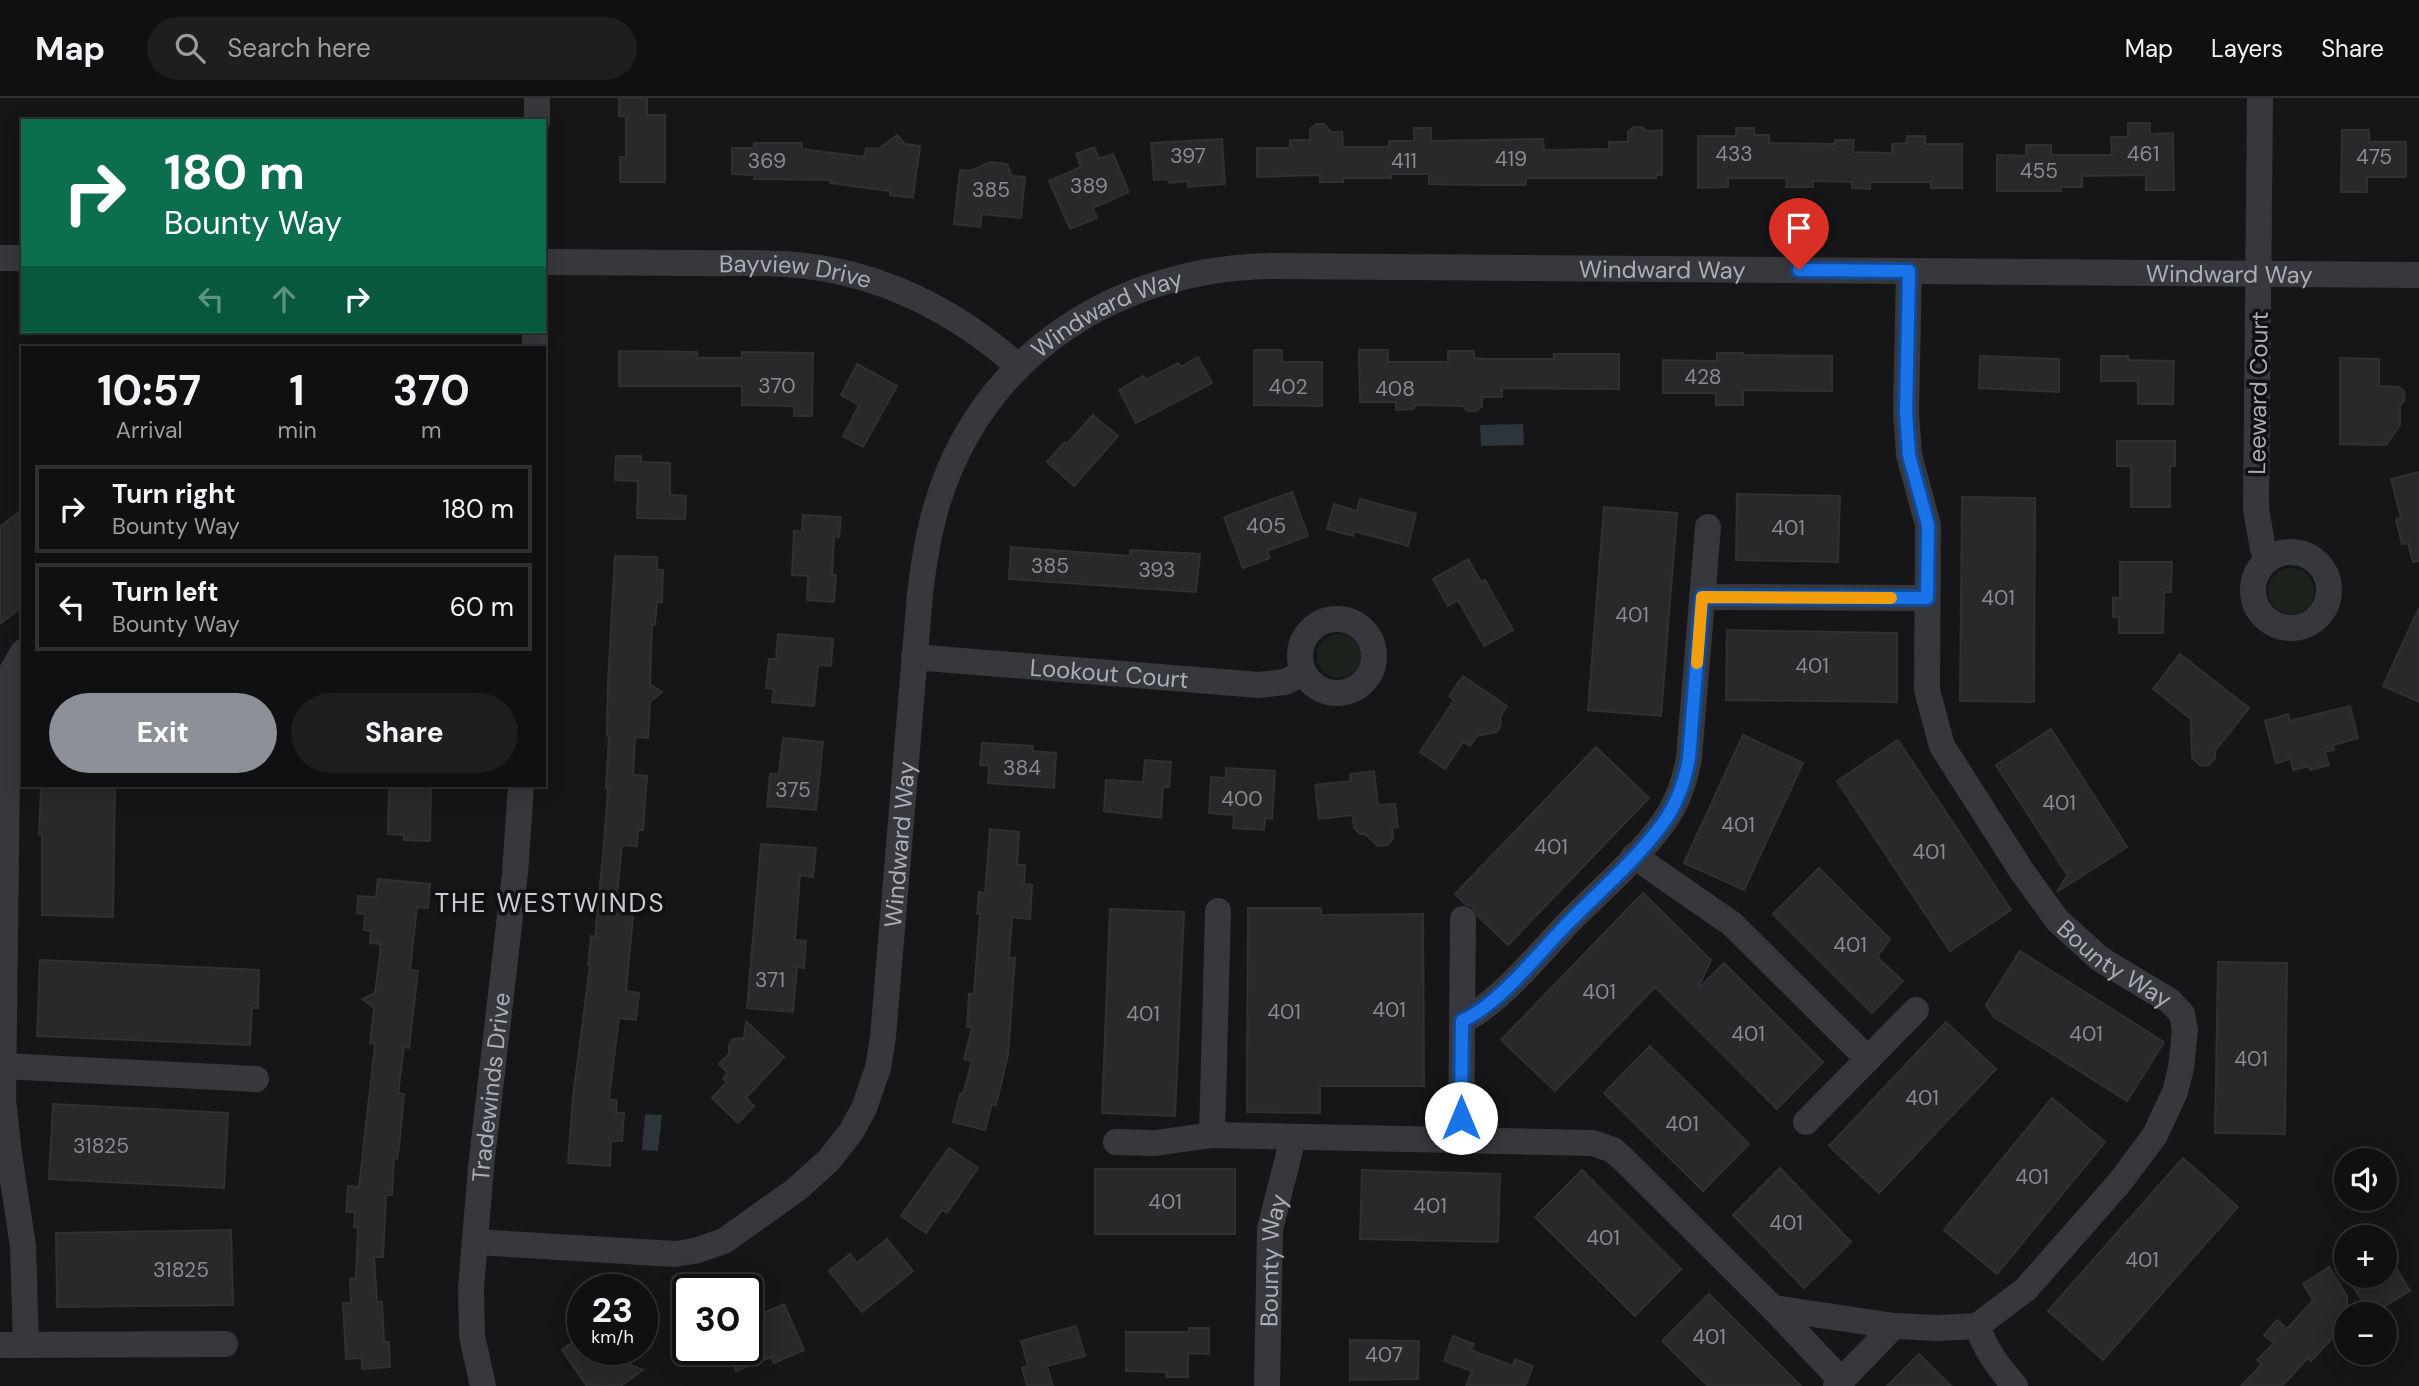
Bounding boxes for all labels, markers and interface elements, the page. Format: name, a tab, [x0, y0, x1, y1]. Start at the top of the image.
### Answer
search box	[147, 17, 637, 80]
text: Map	[35, 27, 105, 70]
icon: search	[171, 29, 209, 67]
text: Search here	[227, 31, 371, 65]
text: Map	[2125, 33, 2173, 64]
text: Layers	[2211, 33, 2283, 64]
text: Share	[2321, 33, 2384, 64]
text: 180 m	[164, 140, 305, 204]
house number: 433	[1715, 140, 1753, 168]
house number: 461	[2127, 140, 2159, 168]
house number: 397	[1170, 142, 1206, 170]
house number: 475	[2356, 143, 2392, 171]
house number: 419	[1495, 145, 1527, 173]
icon: right	[49, 147, 140, 238]
house number: 369	[748, 147, 786, 175]
house number: 411	[1391, 147, 1417, 175]
house number: 455	[2020, 157, 2058, 185]
house number: 389	[1070, 172, 1108, 200]
house number: 385	[972, 176, 1010, 204]
pin	[1769, 198, 1829, 270]
text: Bounty Way	[164, 202, 342, 244]
icon: arrive	[1780, 209, 1818, 247]
street label: Bayview Drive	[719, 247, 876, 295]
street label: Windward Way	[1579, 253, 1746, 285]
street label: Windward Way	[2146, 257, 2313, 290]
street label: Windward Way	[1024, 262, 1185, 364]
icon: left	[192, 280, 230, 318]
icon: ahead	[265, 280, 303, 318]
icon: right	[338, 280, 376, 318]
street label: Leeward Court	[2241, 311, 2275, 475]
text: 10:57	[97, 363, 201, 418]
text: 1	[289, 363, 305, 418]
text: 370	[393, 363, 470, 418]
house number: 428	[1684, 363, 1722, 391]
house number: 370	[758, 372, 796, 400]
house number: 402	[1269, 373, 1308, 401]
house number: 408	[1375, 375, 1415, 403]
text: Arrival	[116, 415, 183, 445]
text: min	[277, 415, 317, 445]
text: m	[421, 415, 442, 445]
text: Turn right	[112, 477, 236, 511]
icon: right	[53, 490, 91, 528]
text: 180 m	[442, 492, 514, 526]
text: Bounty Way	[112, 511, 240, 541]
house number: 405	[1246, 512, 1286, 540]
house number: 401	[1771, 514, 1805, 542]
house number: 385	[1031, 552, 1069, 580]
house number: 393	[1138, 556, 1176, 584]
text: Turn left	[112, 575, 219, 609]
house number: 401	[1981, 584, 2015, 612]
icon: left	[53, 588, 91, 626]
text: 60 m	[450, 590, 514, 624]
house number: 401	[1615, 601, 1649, 629]
text: Bounty Way	[112, 609, 240, 639]
street label: Lookout Court	[1029, 651, 1190, 695]
house number: 401	[1795, 652, 1829, 680]
button: Exit	[49, 693, 277, 773]
button: Share	[291, 693, 518, 773]
house number: 384	[1003, 754, 1041, 782]
street label: Windward Way	[877, 760, 921, 929]
house number: 375	[775, 776, 811, 804]
house number: 400	[1221, 785, 1263, 813]
house number: 401	[2042, 789, 2076, 817]
house number: 401	[1721, 811, 1755, 839]
house number: 401	[1534, 833, 1568, 861]
house number: 401	[1912, 838, 1946, 866]
district label: THE WESTWINDS	[434, 886, 666, 920]
street label: Bounty Way	[2051, 913, 2178, 1014]
house number: 401	[1833, 931, 1867, 959]
house number: 371	[755, 966, 785, 994]
house number: 401	[1582, 978, 1616, 1006]
street label: Tradewinds Drive	[464, 991, 517, 1183]
house number: 401	[1372, 996, 1406, 1024]
house number: 401	[1267, 998, 1301, 1026]
house number: 401	[1126, 1000, 1160, 1028]
house number: 401	[1731, 1020, 1765, 1048]
house number: 401	[2069, 1020, 2103, 1048]
house number: 401	[2234, 1045, 2268, 1073]
position arrow	[1424, 1081, 1498, 1155]
house number: 401	[1905, 1084, 1939, 1112]
house number: 401	[1665, 1110, 1699, 1138]
house number: 31825	[73, 1132, 129, 1160]
map controls	[2334, 1148, 2397, 1365]
button: sound	[2334, 1148, 2397, 1211]
house number: 401	[2015, 1163, 2049, 1191]
house number: 401	[1148, 1188, 1182, 1216]
street label: Bounty Way	[1253, 1191, 1294, 1327]
house number: 401	[1413, 1192, 1447, 1220]
house number: 401	[1769, 1209, 1803, 1237]
house number: 401	[1586, 1224, 1620, 1252]
button: +	[2334, 1225, 2397, 1288]
house number: 401	[2125, 1246, 2159, 1274]
house number: 31825	[153, 1256, 209, 1284]
speed limit sign: 30	[672, 1274, 763, 1365]
text: 23	[592, 1287, 633, 1333]
button: −	[2334, 1302, 2397, 1365]
house number: 401	[1692, 1323, 1726, 1351]
text: km/h	[591, 1325, 634, 1349]
house number: 407	[1365, 1341, 1403, 1369]

